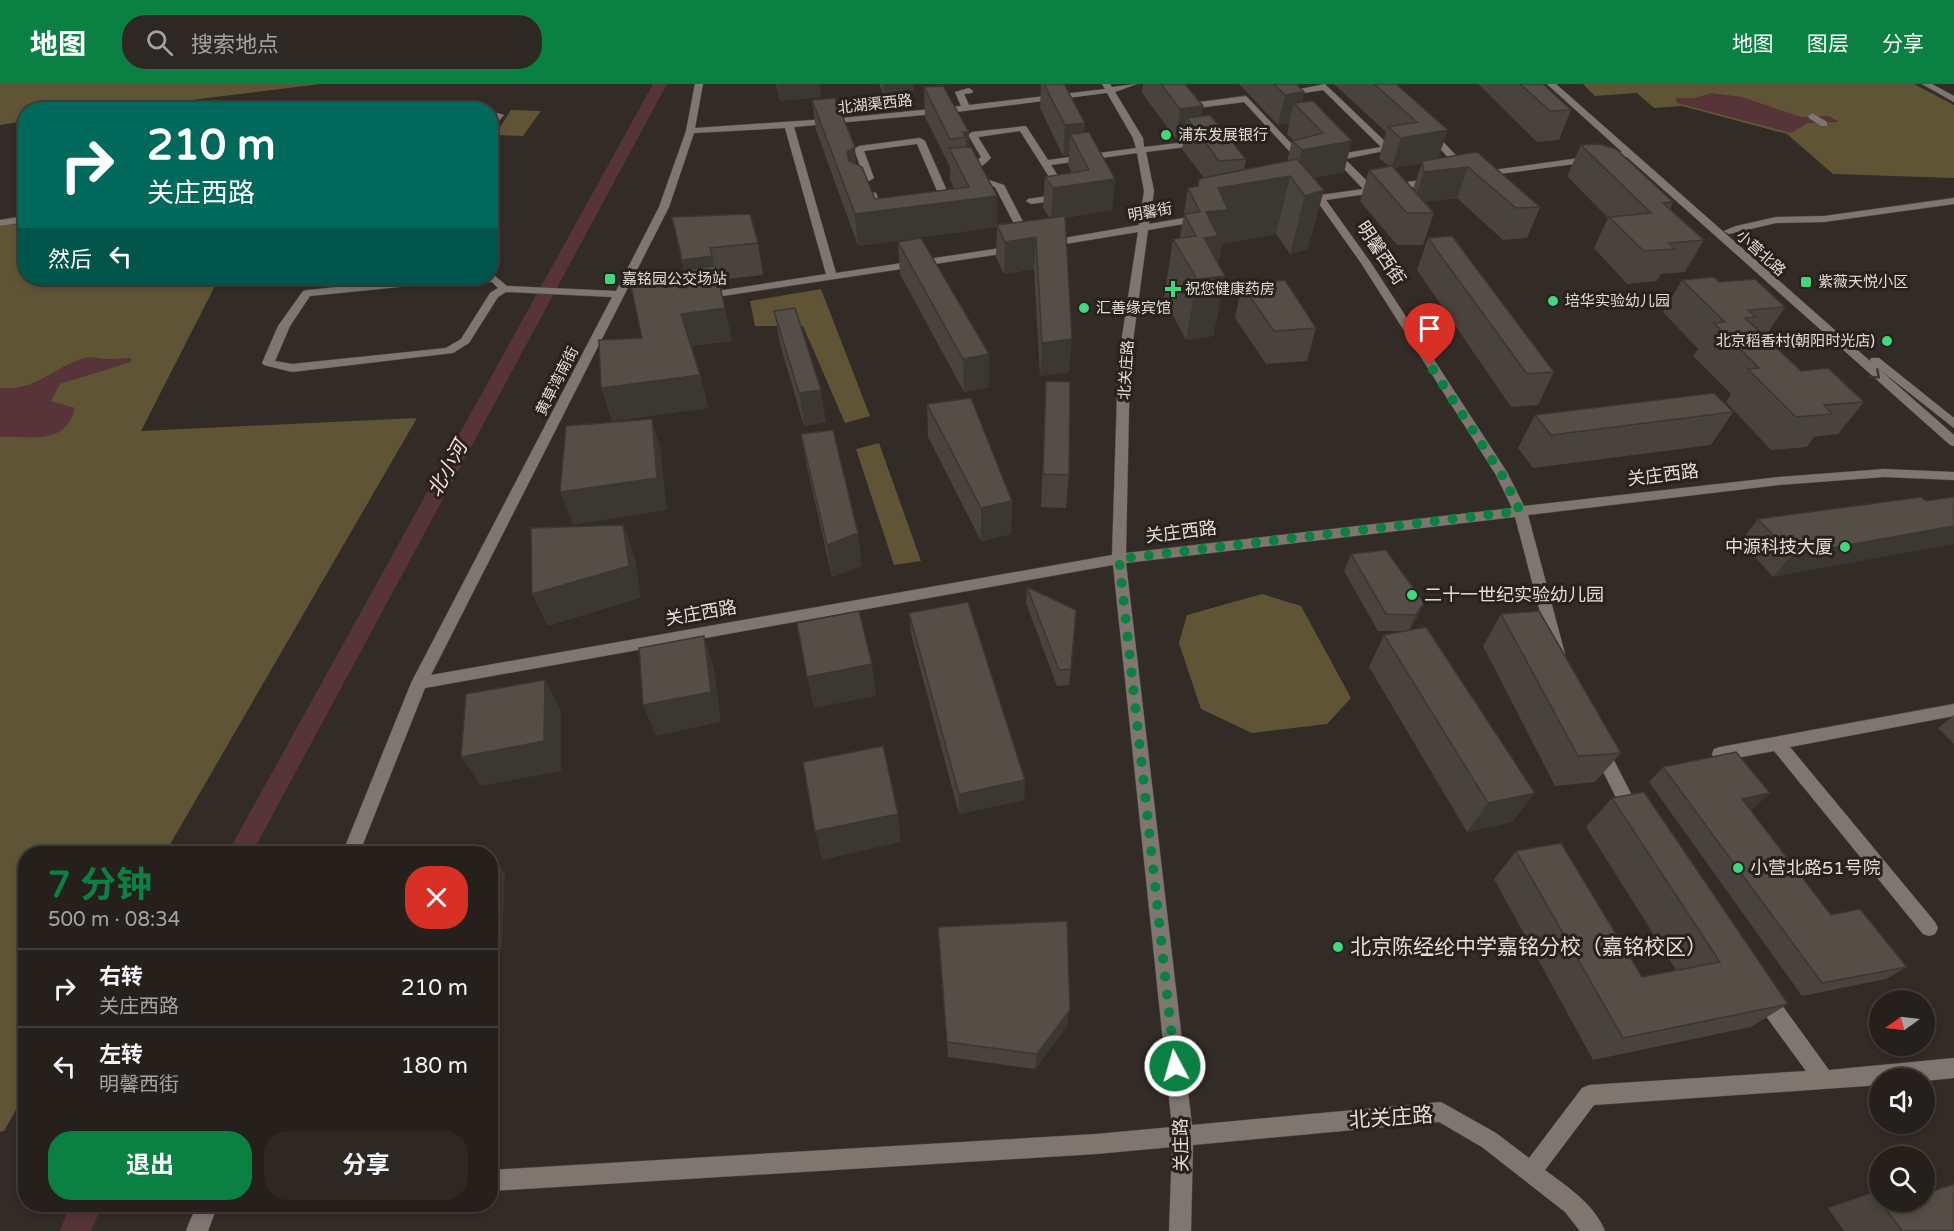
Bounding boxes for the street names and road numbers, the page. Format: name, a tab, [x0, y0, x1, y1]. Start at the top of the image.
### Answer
street label: 北湖渠西路	[837, 91, 913, 117]
street label: 明馨街	[1126, 199, 1174, 225]
street label: 明馨西街	[1352, 217, 1410, 289]
street label: 小营北路	[1733, 226, 1789, 280]
street label: 北关庄路	[1115, 339, 1137, 401]
street label: 黄草湾南街	[532, 343, 582, 419]
street label: 关庄西路	[1626, 460, 1700, 490]
street label: 关庄西路	[1144, 517, 1218, 547]
street label: 关庄西路	[664, 596, 738, 630]
street label: 北关庄路	[1348, 1103, 1434, 1133]
street label: 关庄路	[1170, 1118, 1192, 1172]

